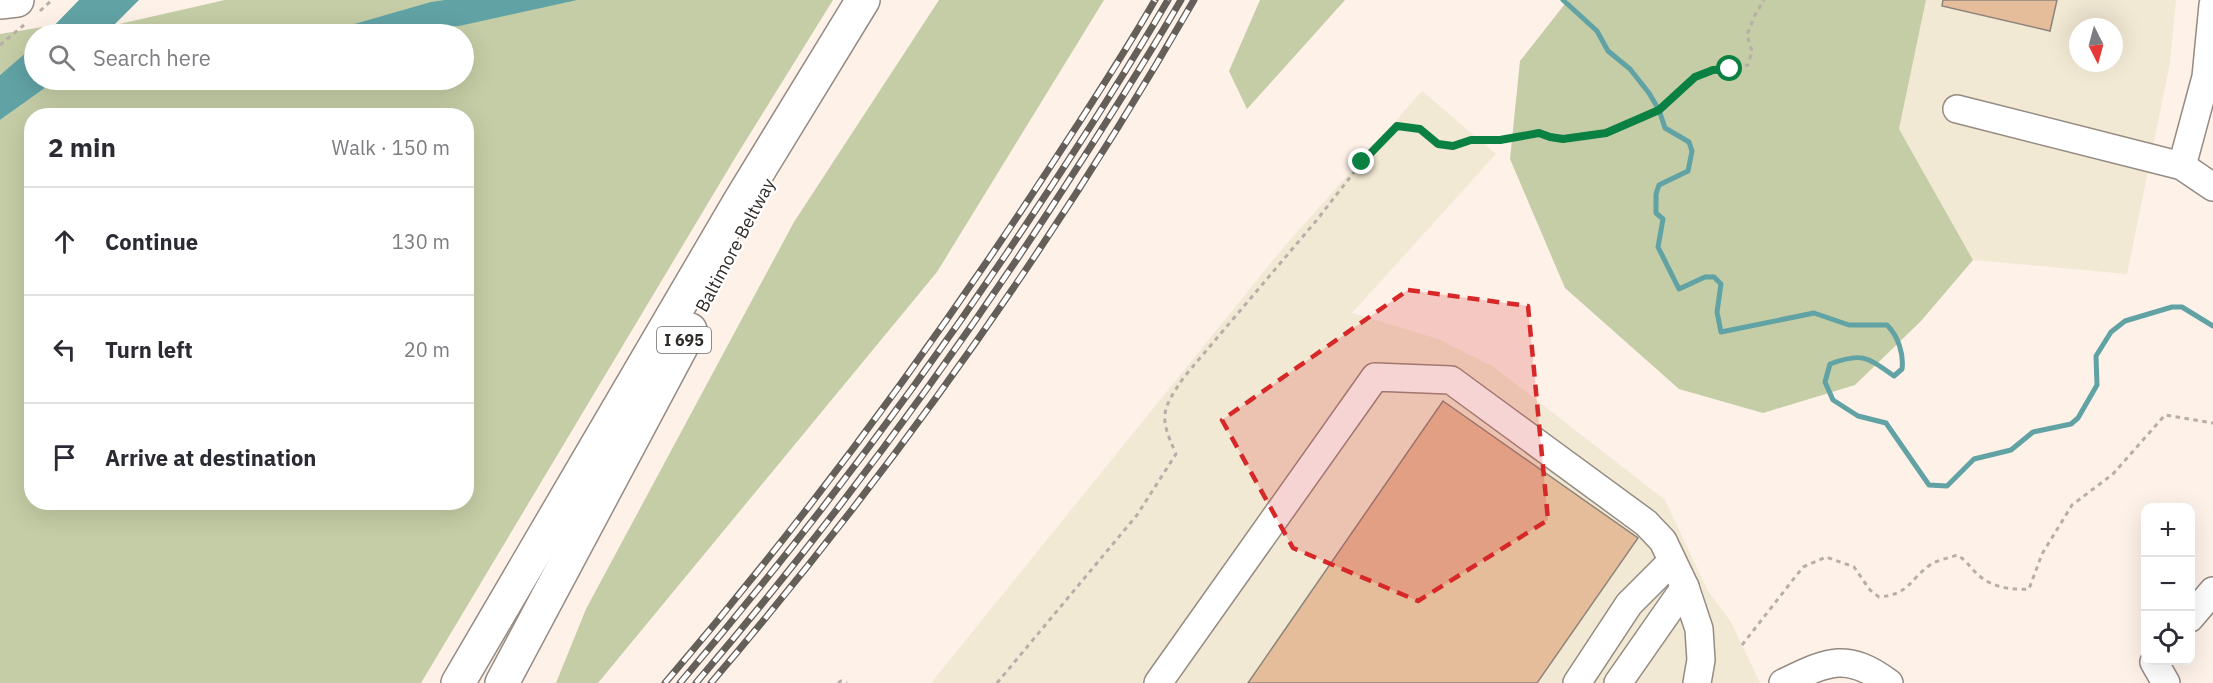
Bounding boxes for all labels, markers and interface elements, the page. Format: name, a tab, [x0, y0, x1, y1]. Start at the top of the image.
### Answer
north arrow	[2069, 18, 2123, 72]
search box	[24, 24, 474, 90]
icon: search	[45, 41, 78, 74]
text: Search here	[93, 43, 211, 72]
route start	[1716, 55, 1742, 81]
text: 2 min	[48, 130, 116, 164]
text: Walk · 150 m	[332, 134, 450, 161]
route end	[1348, 148, 1374, 174]
street label: Baltimore Beltway	[690, 174, 780, 316]
icon: ahead	[48, 225, 81, 258]
text: Continue	[105, 227, 198, 256]
text: 130 m	[392, 228, 450, 255]
road number: I 695	[657, 327, 711, 353]
icon: left	[48, 333, 81, 366]
text: Turn left	[105, 335, 193, 364]
text: 20 m	[404, 336, 450, 363]
icon: arrive	[48, 441, 81, 474]
text: Arrive at destination	[105, 443, 316, 472]
map controls	[2141, 503, 2195, 665]
button: +	[2141, 503, 2195, 557]
button: −	[2141, 557, 2195, 611]
button: locate	[2141, 611, 2195, 665]

